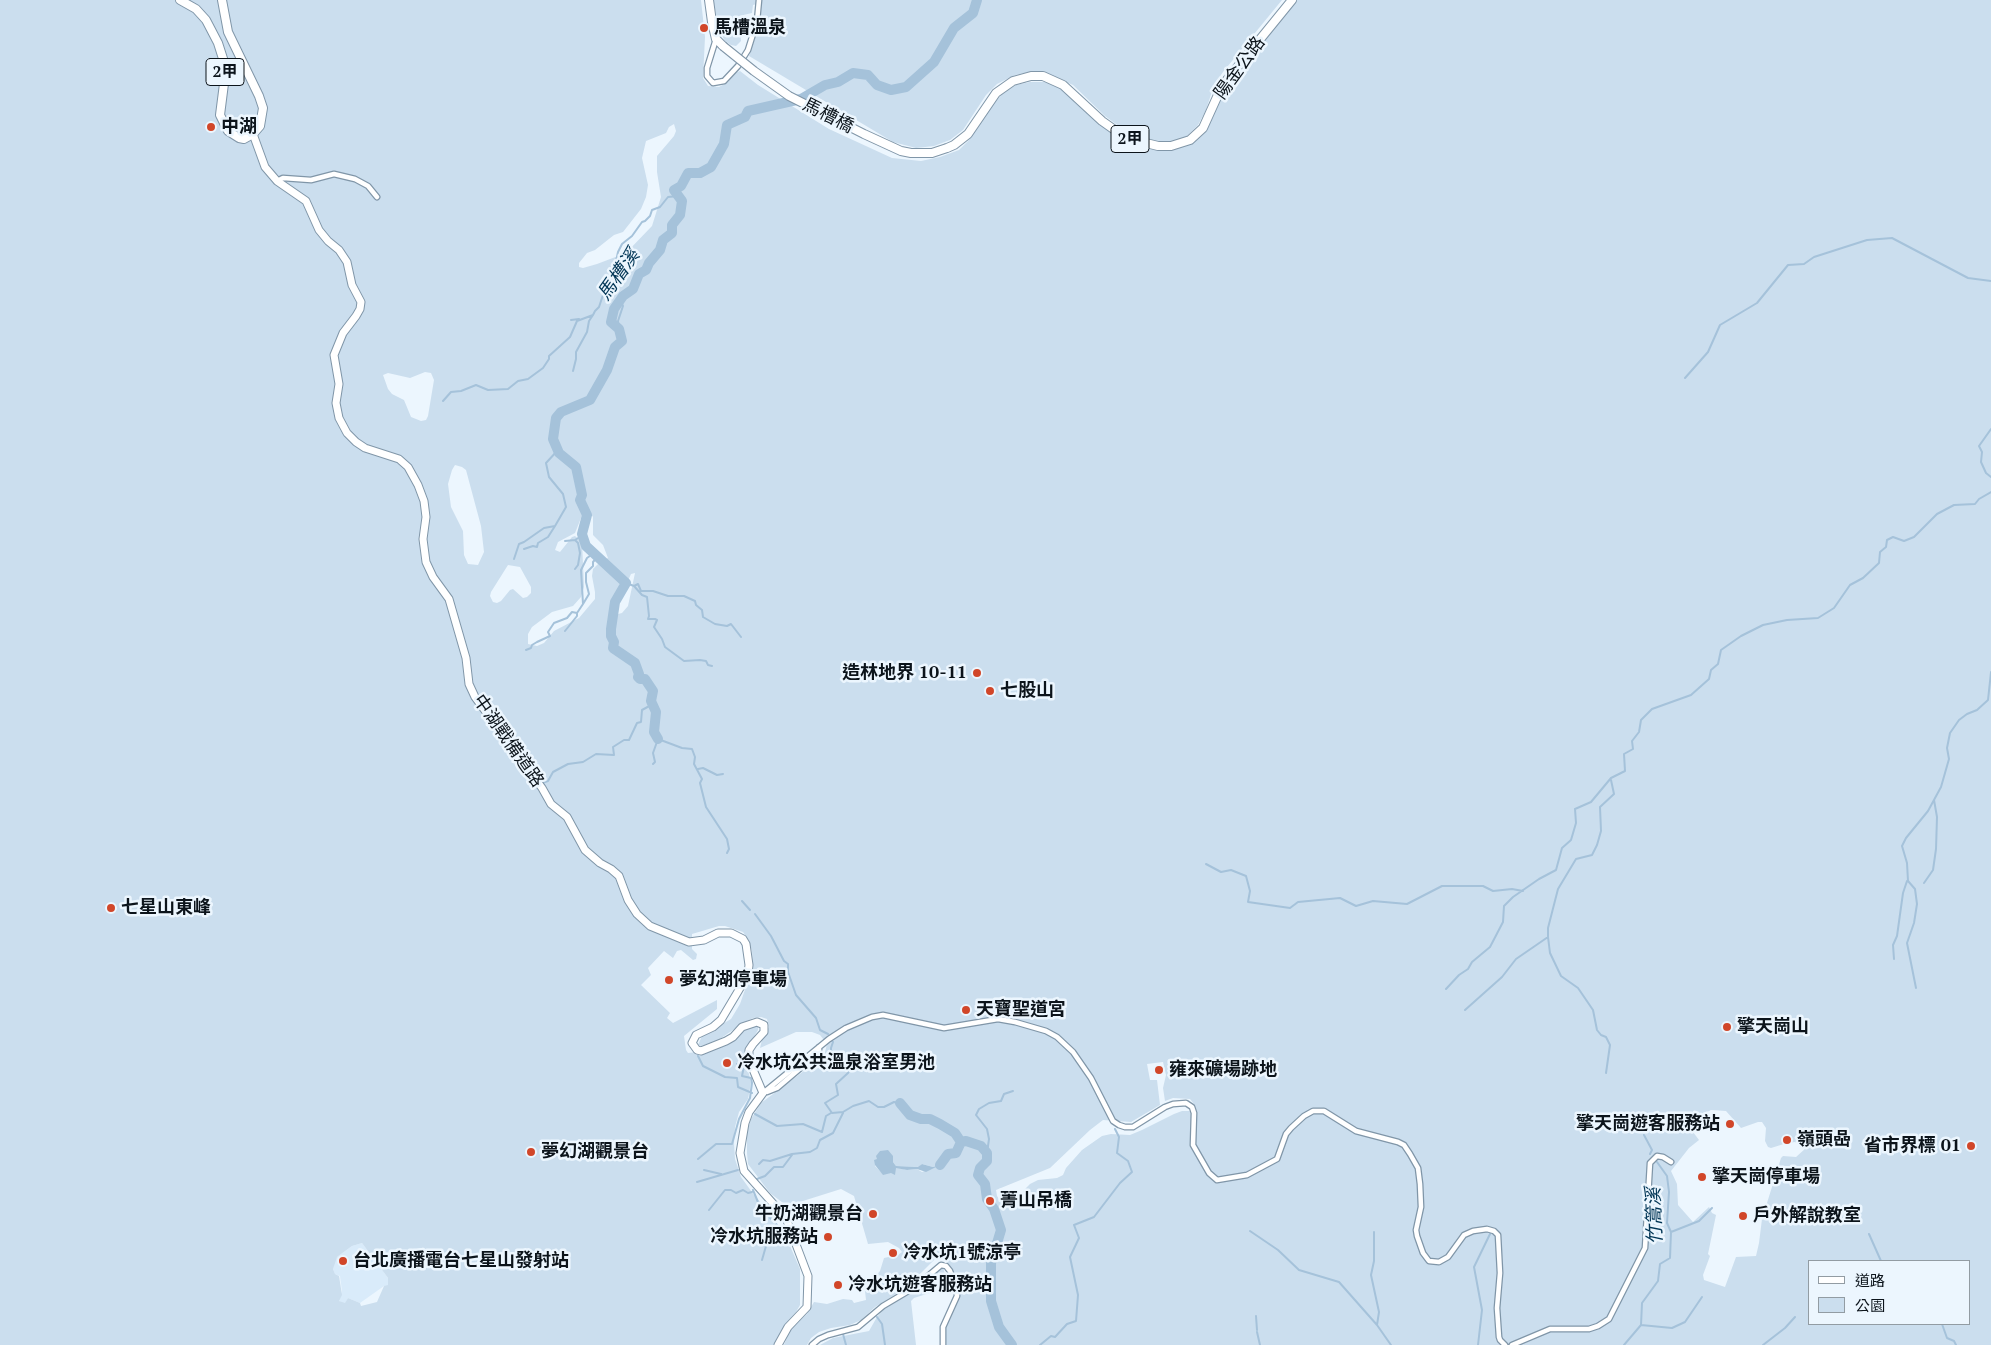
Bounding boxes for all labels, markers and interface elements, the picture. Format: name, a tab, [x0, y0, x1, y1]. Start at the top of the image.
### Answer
place label: 馬槽溫泉	[714, 17, 786, 39]
marker: 馬槽溫泉	[698, 22, 710, 34]
street label: 陽金公路	[1210, 33, 1270, 103]
road number: 2甲	[206, 58, 244, 86]
street label: 馬槽橋	[799, 94, 857, 138]
place label: 中湖	[221, 116, 257, 138]
marker: 中湖	[205, 121, 217, 133]
road number: 2甲	[1111, 126, 1149, 152]
water label: 馬槽溪	[593, 245, 645, 305]
place label: 造林地界 10-11	[842, 662, 967, 684]
marker: 造林地界 10-11	[971, 667, 983, 679]
place label: 七股山	[1000, 680, 1054, 702]
marker: 七股山	[984, 685, 996, 697]
street label: 中湖戰備道路	[468, 691, 548, 791]
place label: 七星山東峰	[121, 897, 211, 919]
marker: 七星山東峰	[105, 902, 117, 914]
place label: 夢幻湖停車場	[679, 969, 787, 991]
marker: 夢幻湖停車場	[663, 974, 675, 986]
place label: 天寶聖道宮	[976, 999, 1066, 1021]
marker: 天寶聖道宮	[960, 1004, 972, 1016]
place label: 擎天崗山	[1737, 1016, 1809, 1038]
marker: 擎天崗山	[1721, 1021, 1733, 1033]
place label: 冷水坑公共溫泉浴室男池	[737, 1052, 935, 1074]
marker: 冷水坑公共溫泉浴室男池	[721, 1057, 733, 1069]
place label: 雍來礦場跡地	[1169, 1059, 1277, 1081]
marker: 雍來礦場跡地	[1153, 1064, 1165, 1076]
place label: 擎天崗遊客服務站	[1576, 1113, 1720, 1135]
marker: 擎天崗遊客服務站	[1724, 1118, 1736, 1130]
place label: 嶺頭喦	[1797, 1129, 1851, 1151]
marker: 嶺頭喦	[1781, 1134, 1793, 1146]
place label: 省市界標 01	[1864, 1135, 1961, 1157]
marker: 省市界標 01	[1965, 1140, 1977, 1152]
place label: 夢幻湖觀景台	[541, 1141, 649, 1163]
marker: 夢幻湖觀景台	[525, 1146, 537, 1158]
place label: 擎天崗停車場	[1712, 1166, 1820, 1188]
marker: 擎天崗停車場	[1696, 1171, 1708, 1183]
water label: 竹篙溪	[1643, 1187, 1667, 1245]
place label: 菁山吊橋	[1000, 1190, 1072, 1212]
marker: 菁山吊橋	[984, 1195, 996, 1207]
place label: 牛奶湖觀景台	[755, 1203, 863, 1225]
place label: 戶外解說教室	[1753, 1205, 1861, 1227]
marker: 牛奶湖觀景台	[867, 1208, 879, 1220]
marker: 戶外解說教室	[1737, 1210, 1749, 1222]
place label: 冷水坑服務站	[710, 1226, 818, 1248]
marker: 冷水坑服務站	[822, 1231, 834, 1243]
place label: 冷水坑1號涼亭	[903, 1242, 1021, 1264]
marker: 冷水坑1號涼亭	[887, 1247, 899, 1259]
place label: 台北廣播電台七星山發射站	[353, 1250, 569, 1272]
marker: 台北廣播電台七星山發射站	[337, 1255, 349, 1267]
legend	[1808, 1260, 1971, 1325]
text: 道路	[1855, 1270, 1885, 1290]
place label: 冷水坑遊客服務站	[848, 1274, 992, 1296]
marker: 冷水坑遊客服務站	[832, 1279, 844, 1291]
text: 公園	[1855, 1295, 1885, 1315]

